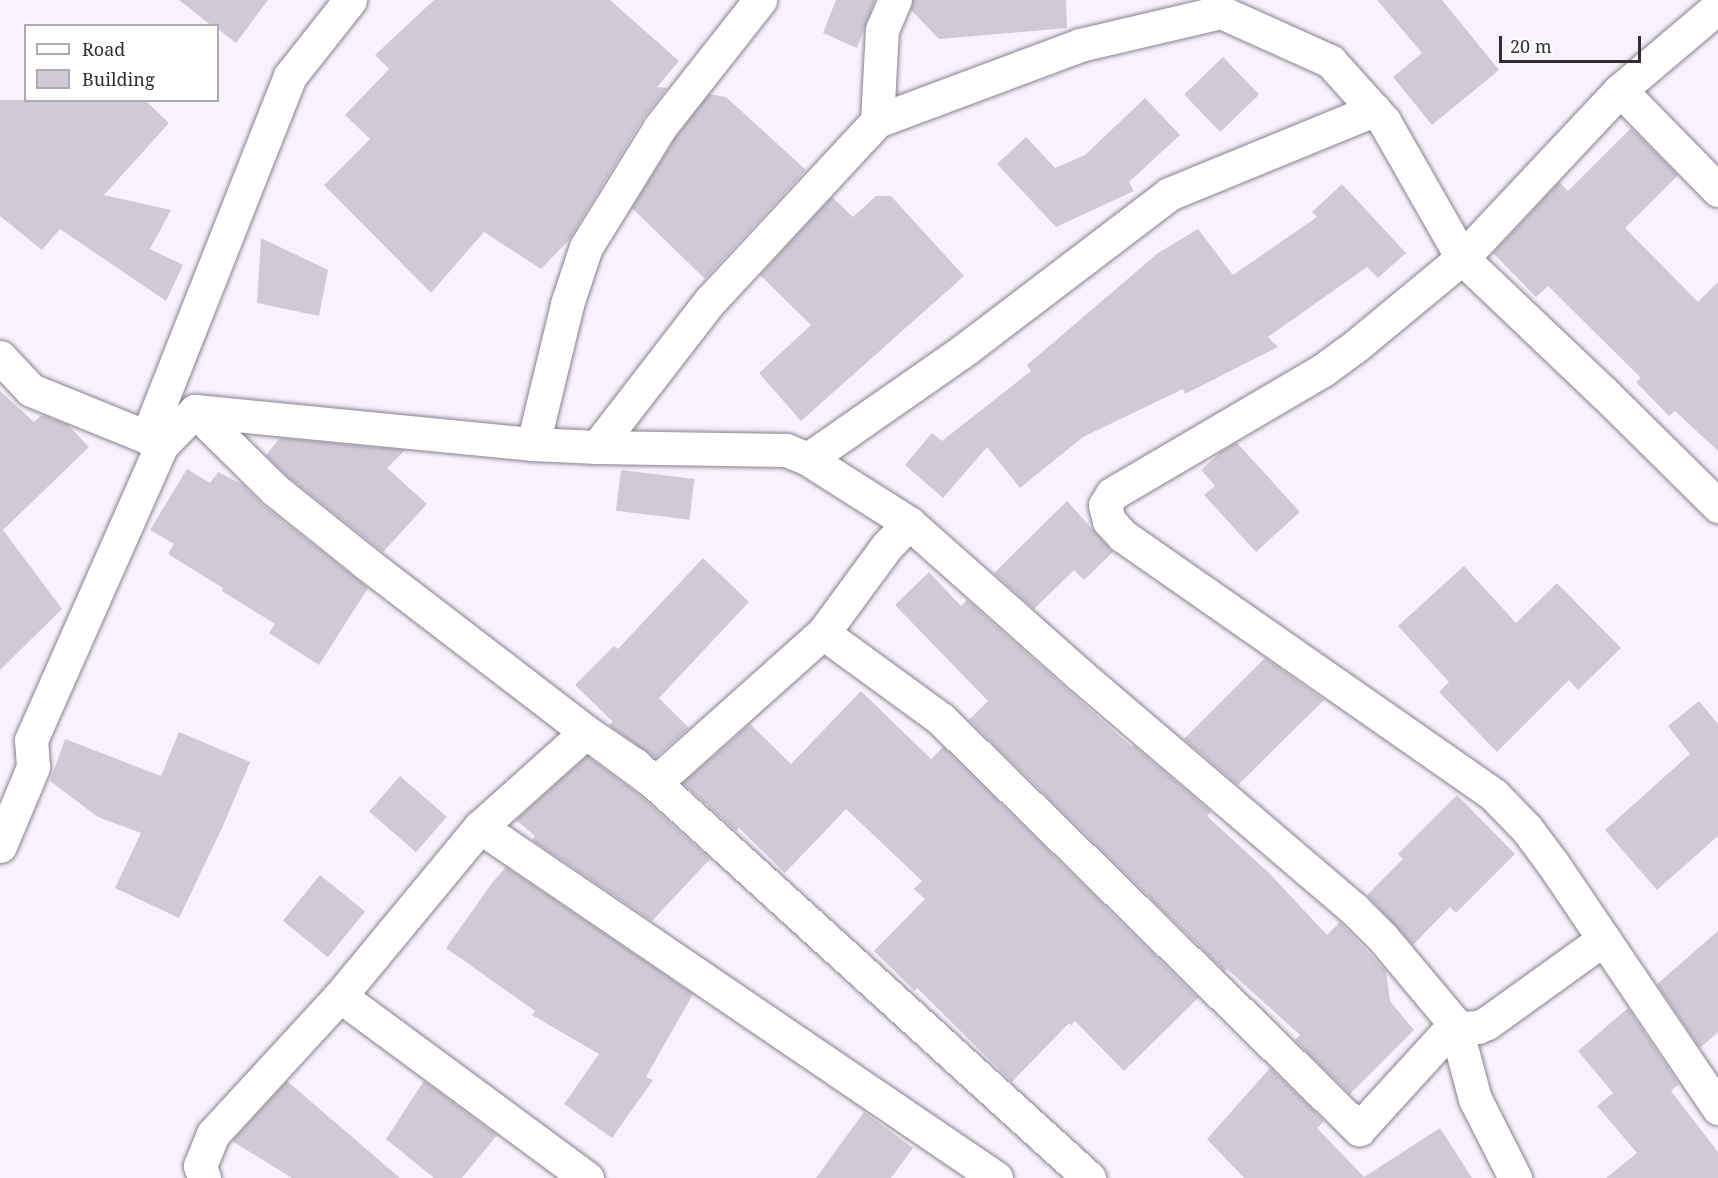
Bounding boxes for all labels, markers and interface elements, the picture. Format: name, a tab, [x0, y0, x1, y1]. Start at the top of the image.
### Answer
legend	[24, 24, 219, 102]
scale bar	[1502, 24, 1644, 62]
text: 20 m	[1510, 34, 1552, 58]
text: Road	[82, 37, 125, 61]
text: Building	[82, 67, 155, 91]

